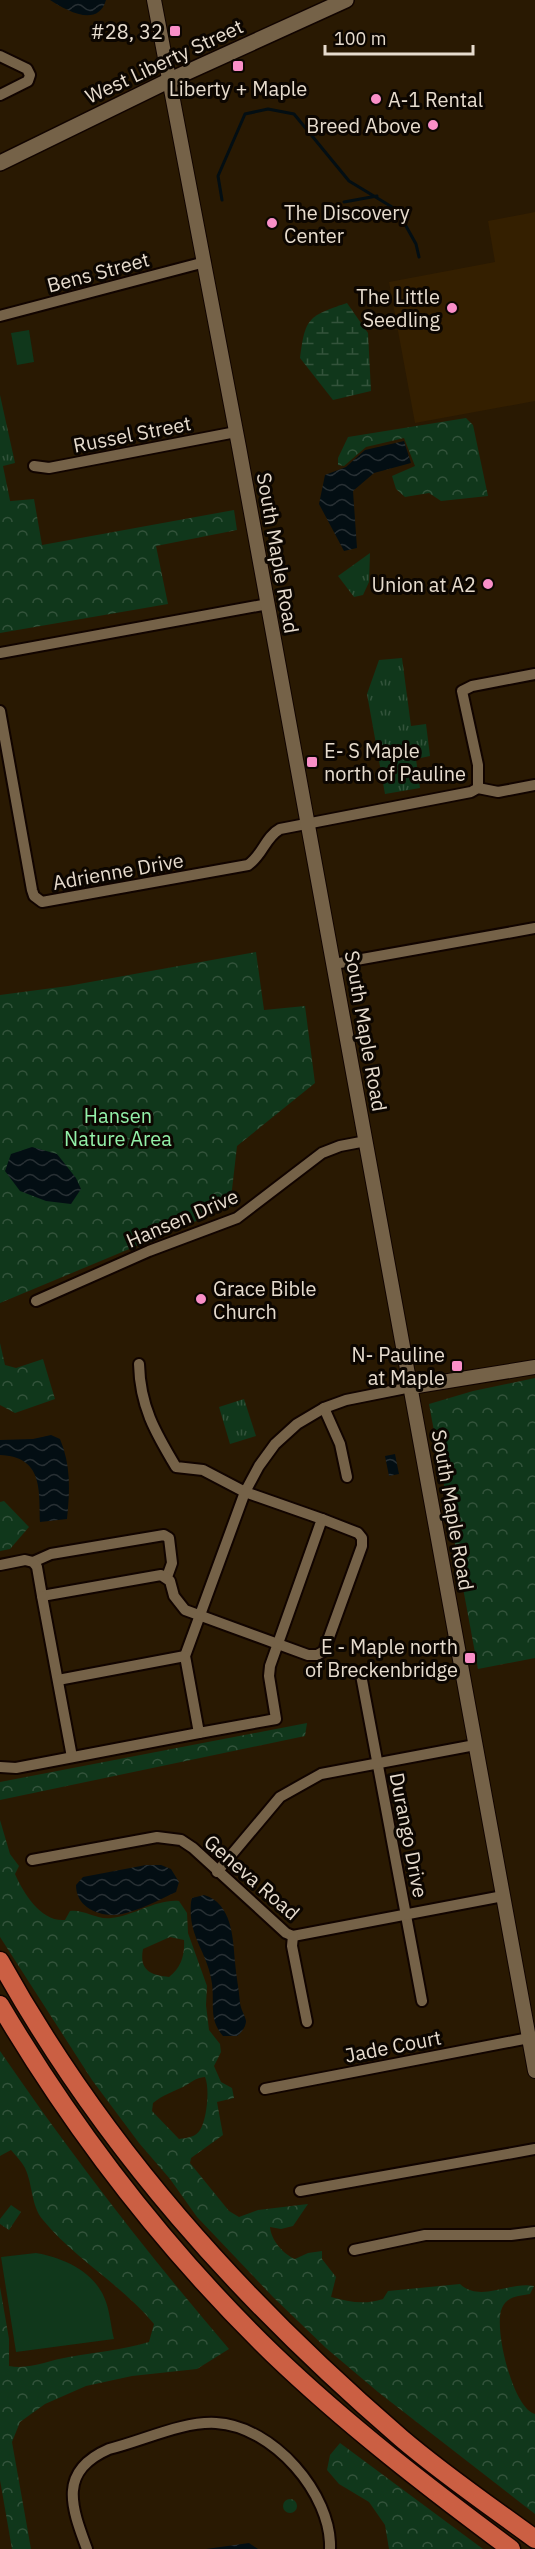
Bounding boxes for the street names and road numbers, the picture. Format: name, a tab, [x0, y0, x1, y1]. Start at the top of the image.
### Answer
street label: West Liberty Street	[81, 13, 247, 109]
street label: Bens Street	[44, 245, 152, 299]
street label: Russel Street	[71, 409, 193, 459]
street label: South Maple Road	[251, 470, 305, 636]
street label: Adrienne Drive	[50, 846, 186, 896]
street label: South Maple Road	[339, 948, 393, 1114]
street label: Hansen Drive	[122, 1182, 242, 1254]
street label: South Maple Road	[426, 1427, 480, 1593]
street label: Durango Drive	[384, 1770, 434, 1900]
street label: Geneva Road	[199, 1828, 305, 1926]
street label: Jade Court	[343, 2023, 443, 2069]

